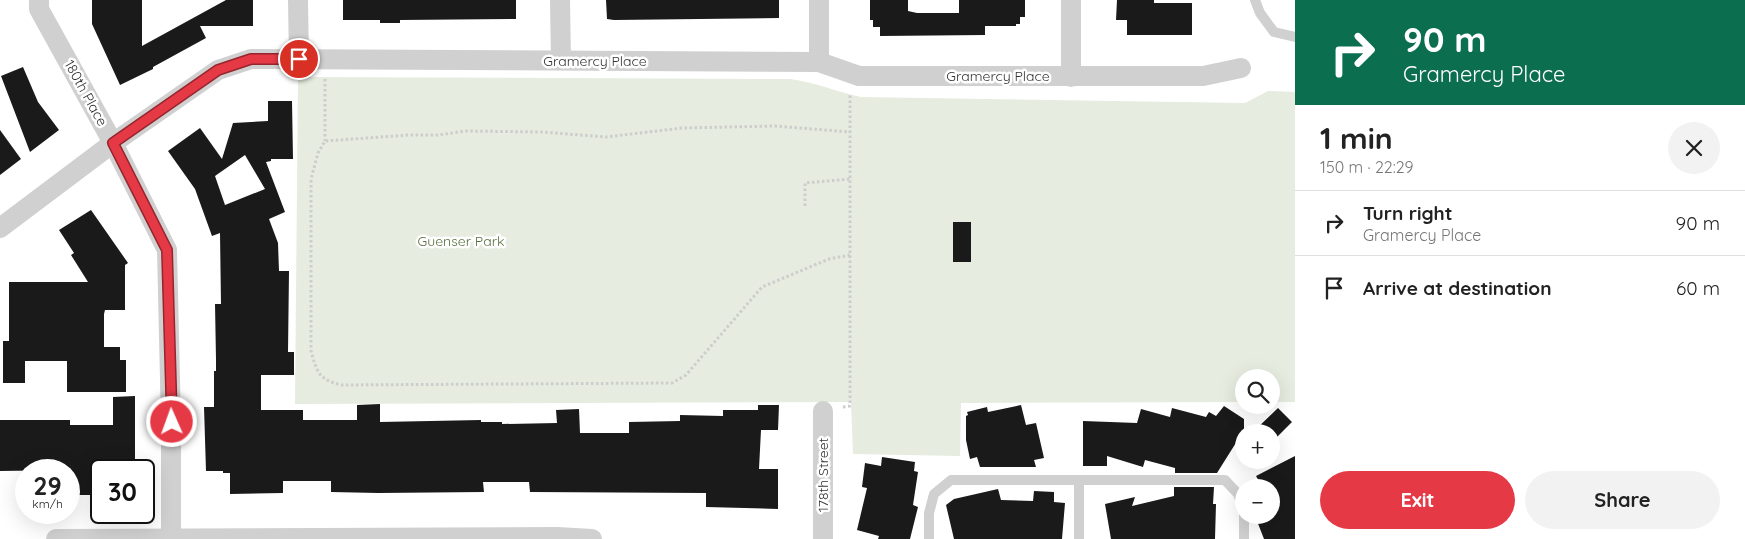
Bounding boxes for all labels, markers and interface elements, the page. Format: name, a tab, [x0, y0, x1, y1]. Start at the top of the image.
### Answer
text: 90 m	[1403, 17, 1486, 61]
icon: right	[1320, 20, 1385, 85]
pin	[278, 38, 320, 80]
icon: arrive	[285, 45, 313, 73]
street label: Gramercy Place	[543, 52, 647, 70]
street label: 180th Place	[60, 57, 112, 129]
text: Gramercy Place	[1403, 60, 1566, 88]
street label: Gramercy Place	[946, 67, 1050, 85]
text: 1 min	[1320, 119, 1393, 157]
button: close	[1668, 122, 1720, 174]
text: 150 m · 22:29	[1320, 157, 1414, 177]
text: Turn right	[1363, 201, 1452, 225]
icon: right	[1320, 209, 1348, 237]
text: 90 m	[1676, 211, 1720, 235]
text: Gramercy Place	[1363, 225, 1481, 245]
park label: Guenser Park	[417, 232, 505, 250]
icon: arrive	[1320, 274, 1348, 302]
text: Arrive at destination	[1363, 276, 1552, 300]
text: 60 m	[1676, 276, 1720, 300]
map controls	[1235, 369, 1280, 524]
button: search	[1235, 369, 1280, 414]
position arrow	[145, 395, 197, 447]
button: +	[1235, 424, 1280, 469]
street label: 178th Street	[814, 437, 832, 512]
speed limit sign: 30	[90, 459, 155, 524]
text: 29	[33, 470, 62, 501]
button: Exit	[1320, 471, 1515, 529]
button: Share	[1525, 471, 1720, 529]
button: −	[1235, 479, 1280, 524]
text: km/h	[32, 496, 63, 511]

